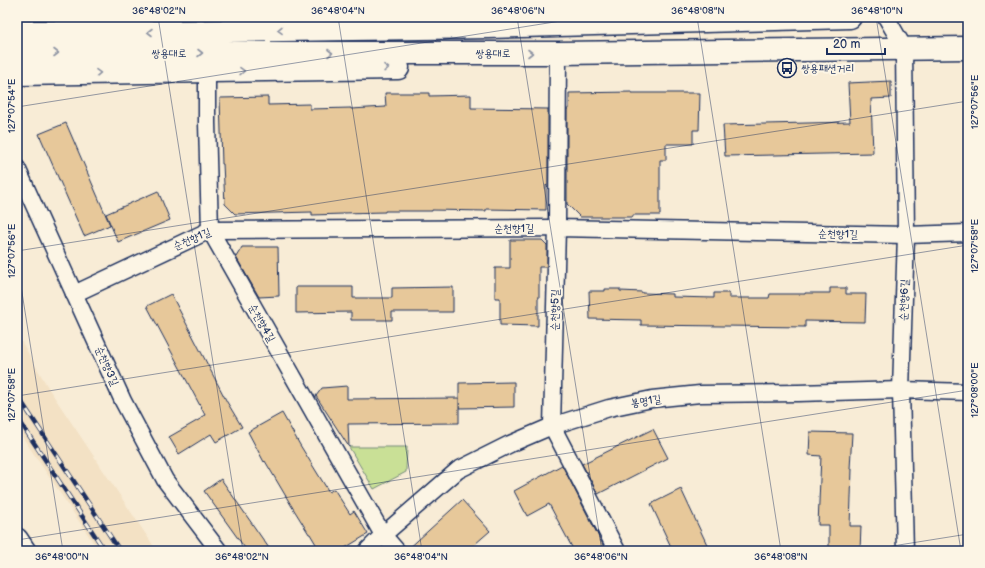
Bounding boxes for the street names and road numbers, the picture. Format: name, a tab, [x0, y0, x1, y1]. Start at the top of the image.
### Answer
street label: 쌍용대로	[151, 47, 187, 60]
street label: 쌍용대로	[475, 47, 511, 60]
street label: 순천향1길	[494, 222, 534, 235]
street label: 순천향1길	[171, 225, 213, 253]
street label: 순천향1길	[818, 227, 858, 241]
street label: 순천향6길	[897, 279, 911, 321]
street label: 순천향5길	[548, 289, 562, 331]
street label: 순천향4길	[246, 302, 278, 345]
street label: 순천향3길	[92, 344, 122, 388]
street label: 봉명1길	[630, 392, 662, 410]

